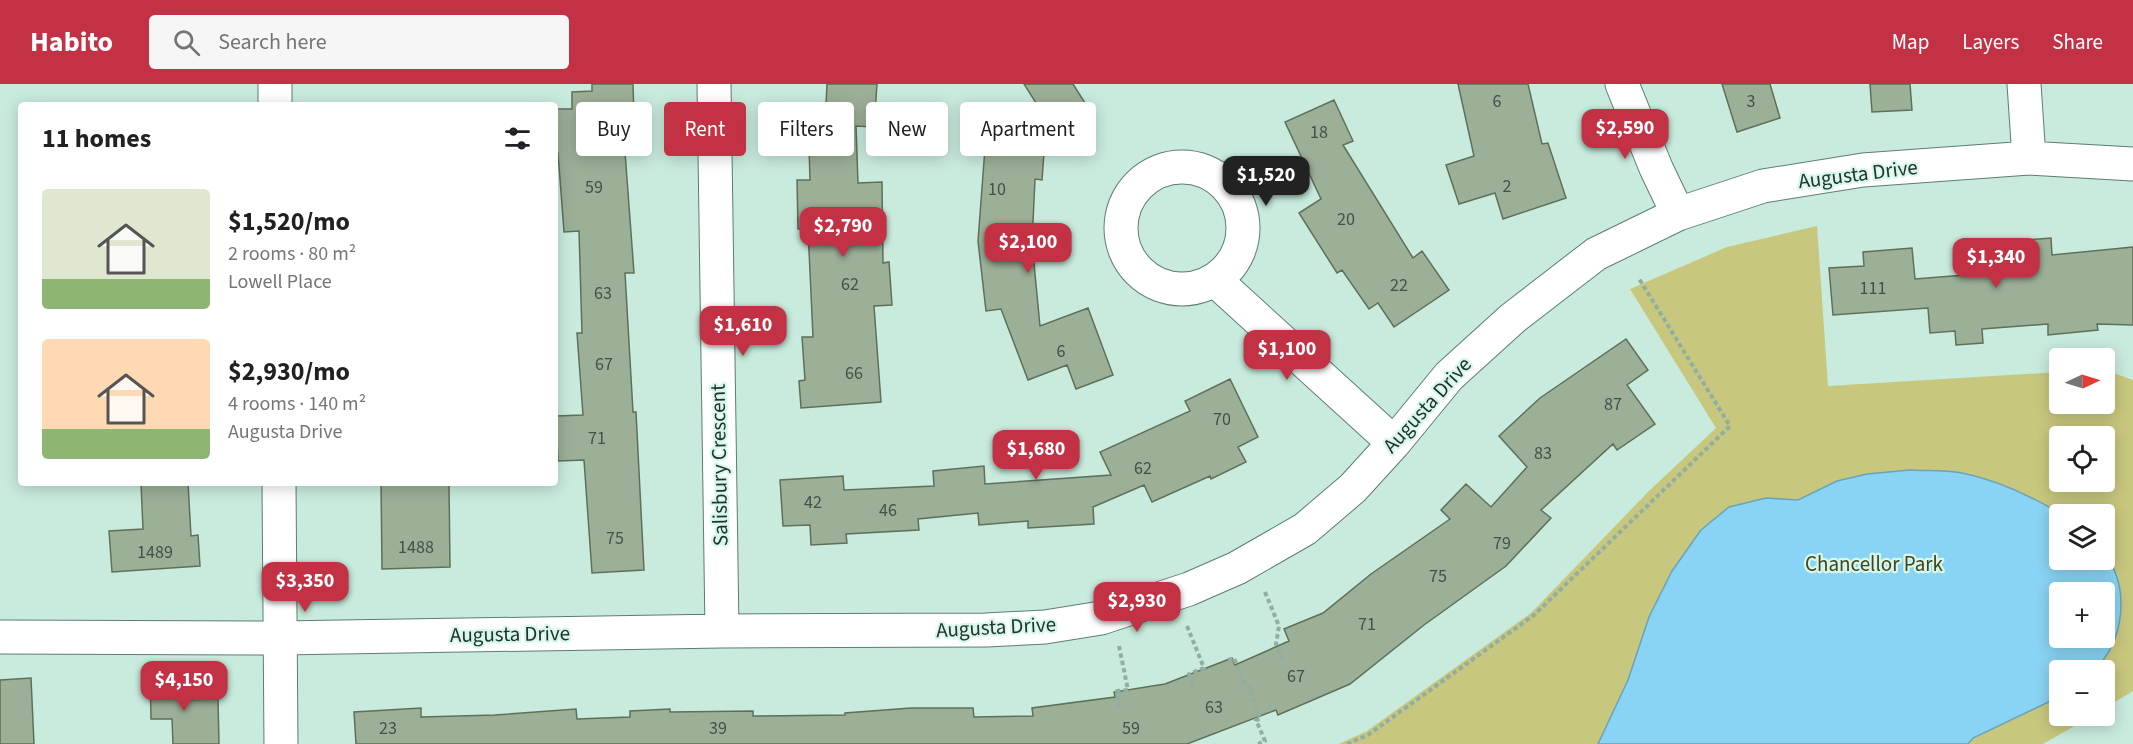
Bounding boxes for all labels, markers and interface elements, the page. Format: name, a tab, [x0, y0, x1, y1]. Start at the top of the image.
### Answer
search box	[149, 15, 569, 69]
text: Habito	[30, 22, 113, 62]
icon: search	[170, 26, 203, 59]
text: Search here	[218, 26, 327, 58]
text: Map	[1892, 27, 1929, 57]
text: Layers	[1962, 27, 2019, 57]
text: Share	[2052, 27, 2103, 57]
house number: 6	[1493, 89, 1502, 114]
house number: 3	[1747, 89, 1756, 114]
chip: Buy	[576, 102, 652, 156]
chip: Rent	[664, 102, 746, 156]
chip: Filters	[758, 102, 854, 156]
chip: New	[866, 102, 948, 156]
chip: Apartment	[960, 102, 1096, 156]
pin: $2,590	[1576, 109, 1674, 160]
text: $2,590	[1596, 114, 1654, 142]
text: 11 homes	[42, 120, 151, 157]
house number: 18	[1310, 120, 1328, 145]
icon: filters	[501, 122, 534, 155]
street label: Augusta Drive	[1797, 152, 1919, 196]
pin: $1,520	[1217, 156, 1315, 207]
text: $1,520	[1237, 161, 1295, 189]
house number: 2	[1503, 174, 1512, 199]
house number: 59	[585, 175, 603, 200]
house number: 10	[988, 177, 1006, 202]
text: $1,520/mo	[228, 203, 350, 240]
pin: $2,790	[794, 207, 892, 258]
house number: 20	[1337, 207, 1355, 232]
text: $2,790	[814, 212, 872, 240]
icon: home	[90, 213, 162, 285]
pin: $2,100	[979, 223, 1077, 274]
text: $2,100	[999, 228, 1057, 256]
pin: $1,340	[1947, 238, 2045, 289]
text: 2 rooms · 80 m²	[228, 240, 356, 268]
text: $1,340	[1967, 243, 2025, 271]
text: Lowell Place	[228, 268, 332, 296]
house number: 62	[841, 272, 859, 297]
house number: 22	[1390, 273, 1408, 298]
house number: 111	[1860, 276, 1886, 301]
house number: 63	[594, 281, 612, 306]
pin: $1,610	[694, 306, 792, 357]
text: $1,610	[714, 311, 772, 339]
pin: $1,100	[1238, 330, 1336, 381]
text: $1,100	[1258, 335, 1316, 363]
house number: 6	[1057, 339, 1066, 364]
north arrow	[2049, 348, 2115, 414]
map controls	[2049, 348, 2115, 726]
street label: Augusta Drive	[1376, 350, 1478, 460]
house number: 67	[595, 352, 613, 377]
text: $2,930/mo	[228, 353, 350, 390]
house number: 66	[845, 361, 863, 386]
icon: home	[90, 363, 162, 435]
street label: Salisbury Crescent	[703, 384, 735, 546]
text: 4 rooms · 140 m²	[228, 390, 366, 418]
house number: 87	[1604, 392, 1622, 417]
house number: 70	[1213, 407, 1231, 432]
text: Augusta Drive	[228, 418, 342, 446]
house number: 71	[588, 426, 606, 451]
button: locate	[2049, 426, 2115, 492]
pin: $1,680	[987, 430, 1085, 481]
text: $1,680	[1007, 435, 1065, 463]
house number: 83	[1534, 441, 1552, 466]
house number: 62	[1134, 456, 1152, 481]
house number: 42	[804, 490, 822, 515]
house number: 46	[879, 498, 897, 523]
button: layers	[2049, 504, 2115, 570]
house number: 75	[606, 526, 624, 551]
house number: 79	[1493, 531, 1511, 556]
house number: 1488	[398, 535, 434, 560]
house number: 1489	[137, 540, 173, 565]
park label: Chancellor Park	[1805, 549, 1944, 579]
pin: $3,350	[256, 562, 354, 613]
house number: 75	[1429, 564, 1447, 589]
text: $3,350	[276, 567, 334, 595]
pin: $2,930	[1088, 582, 1186, 633]
button: +	[2049, 582, 2115, 648]
text: $2,930	[1108, 587, 1166, 615]
street label: Augusta Drive	[935, 609, 1057, 645]
house number: 71	[1358, 612, 1376, 637]
street label: Augusta Drive	[450, 618, 570, 650]
button: −	[2049, 660, 2115, 726]
pin: $4,150	[135, 661, 233, 712]
house number: 67	[1287, 664, 1305, 689]
text: $4,150	[155, 666, 213, 694]
house number: 63	[1205, 695, 1223, 720]
house number: 23	[379, 716, 397, 741]
house number: 39	[709, 716, 727, 741]
house number: 59	[1122, 716, 1140, 741]

